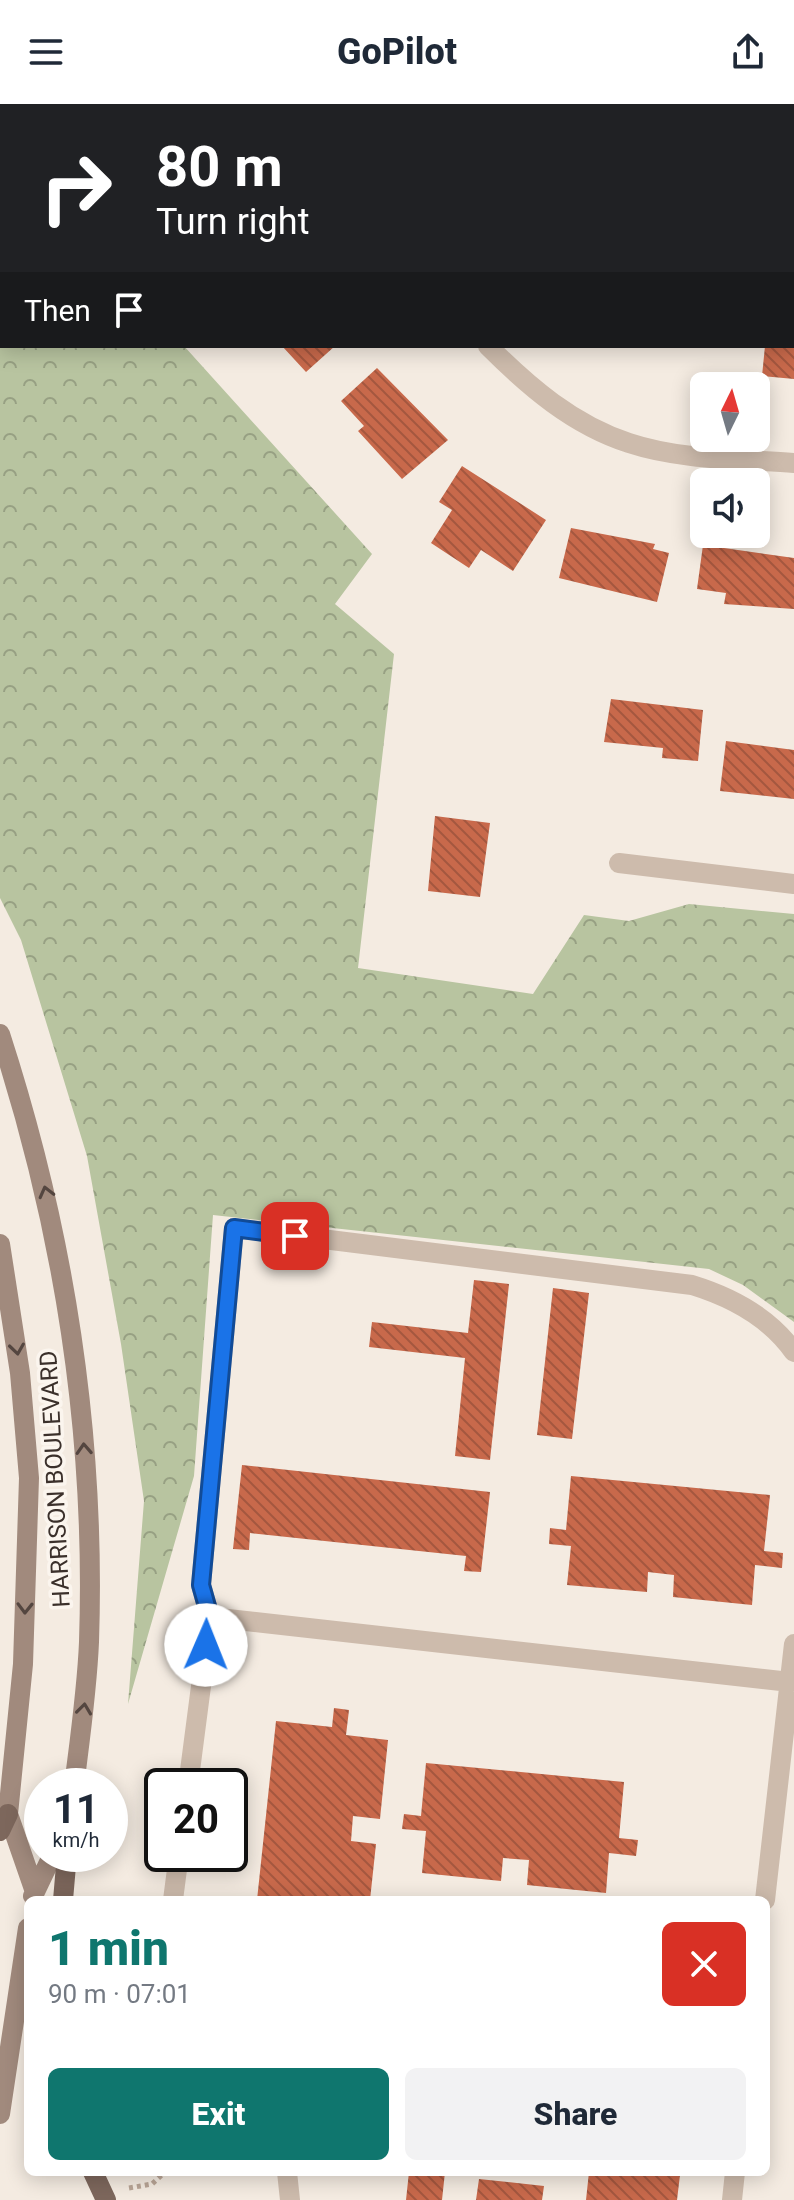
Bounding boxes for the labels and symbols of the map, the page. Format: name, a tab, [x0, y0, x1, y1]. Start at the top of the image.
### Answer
north arrow	[690, 372, 770, 452]
one-way arrow	[38, 1186, 55, 1200]
pin	[261, 1202, 329, 1270]
one-way arrow	[8, 1342, 25, 1356]
street label: HARRISON BOULEVARD	[34, 1350, 76, 1608]
one-way arrow	[76, 1442, 93, 1455]
one-way arrow	[17, 1602, 34, 1615]
position arrow	[164, 1603, 248, 1687]
one-way arrow	[75, 1702, 92, 1715]
speed limit sign: 20	[144, 1768, 248, 1872]

